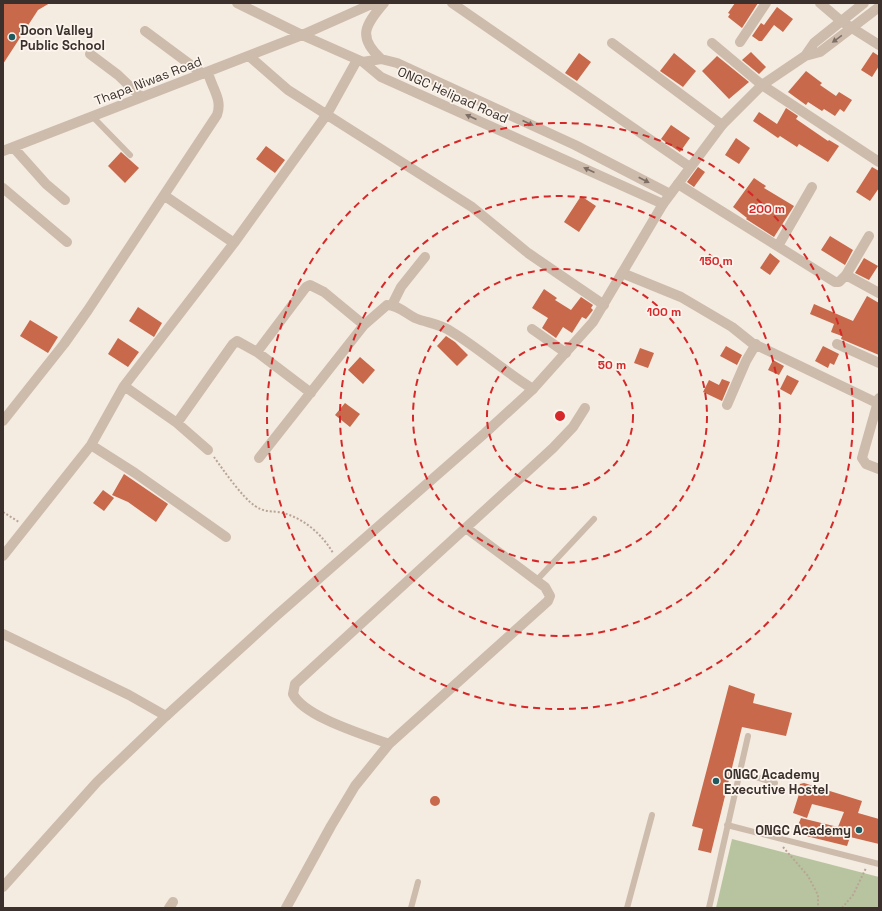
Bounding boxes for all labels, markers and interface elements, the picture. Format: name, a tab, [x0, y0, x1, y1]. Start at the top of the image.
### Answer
place label: Doon Valley Public School	[20, 22, 105, 54]
marker: Doon Valley Public School	[7, 32, 17, 42]
one-way arrow	[832, 35, 842, 43]
street label: Thapa Niwas Road	[92, 53, 204, 109]
street label: ONGC Helipad Road	[395, 63, 511, 127]
one-way arrow	[465, 114, 476, 120]
one-way arrow	[522, 120, 533, 126]
one-way arrow	[584, 167, 595, 173]
one-way arrow	[639, 177, 650, 184]
text: 200 m	[749, 201, 785, 217]
text: 150 m	[699, 253, 733, 269]
text: 100 m	[647, 304, 681, 320]
text: 50 m	[598, 357, 626, 373]
centre of rings	[553, 409, 567, 423]
place label: ONGC Academy Executive Hostel	[724, 766, 829, 798]
marker: ONGC Academy Executive Hostel	[711, 776, 721, 786]
place label: ONGC Academy	[755, 822, 851, 839]
marker: ONGC Academy	[854, 825, 864, 835]

